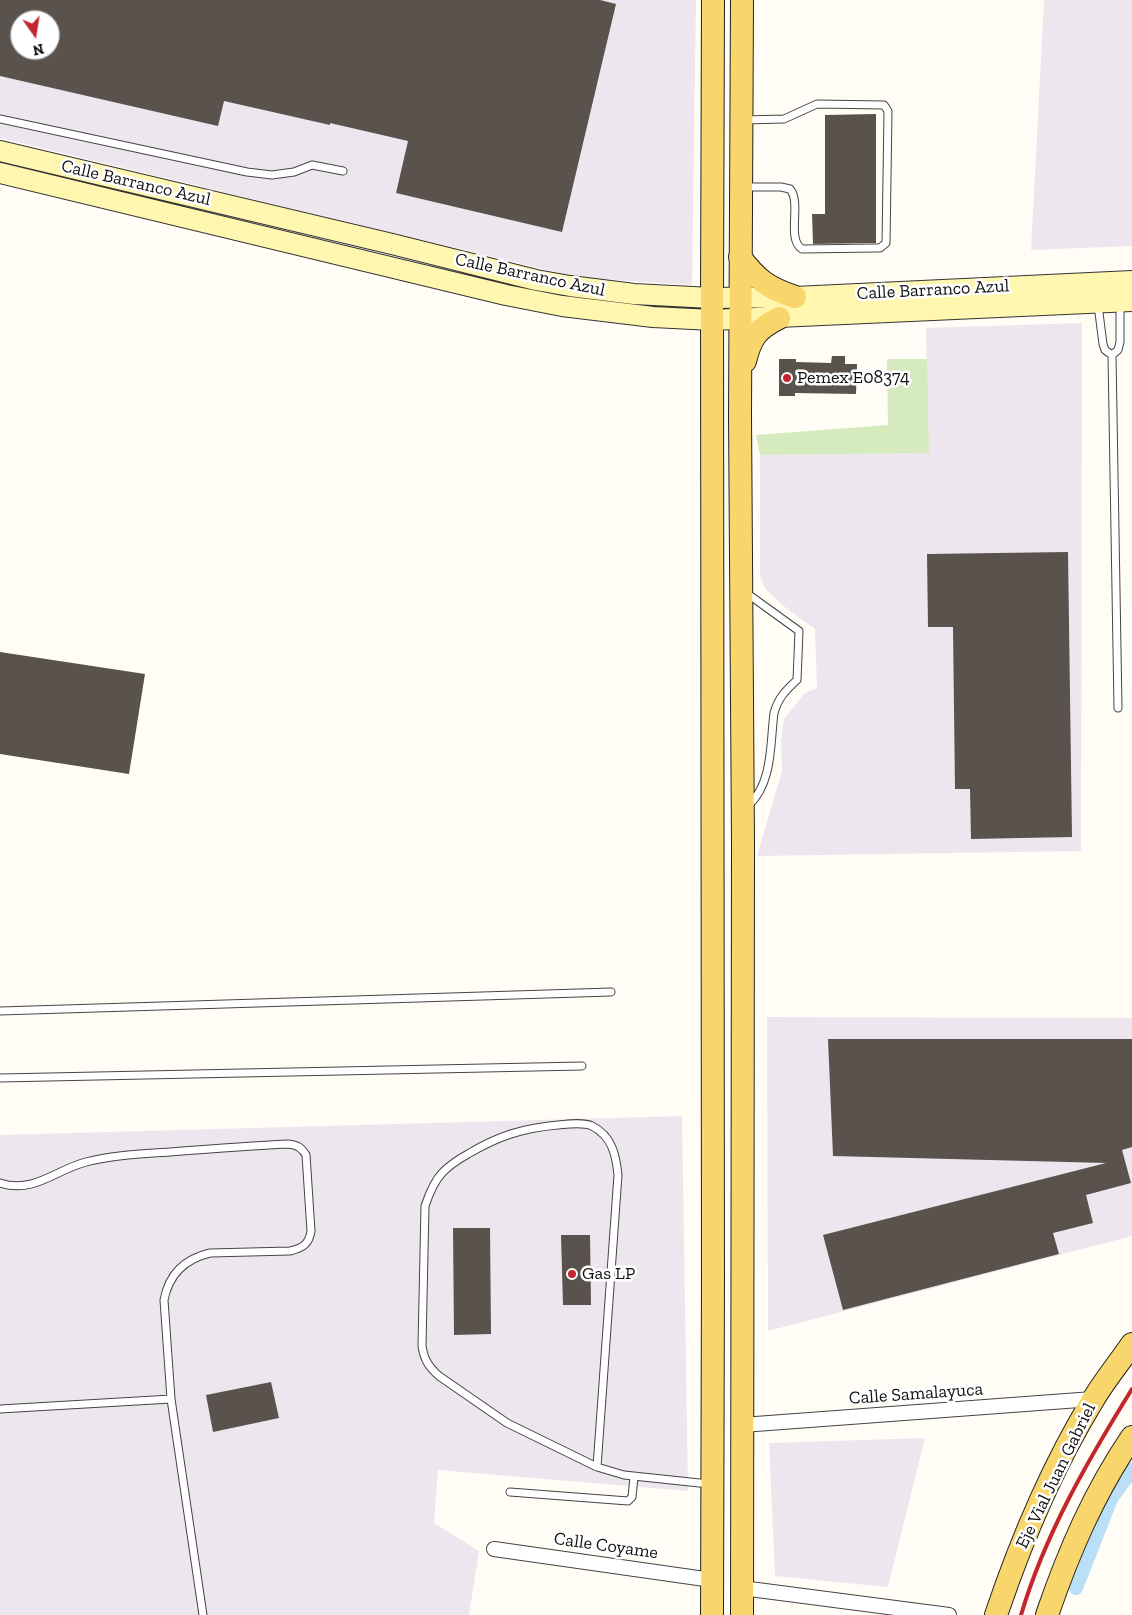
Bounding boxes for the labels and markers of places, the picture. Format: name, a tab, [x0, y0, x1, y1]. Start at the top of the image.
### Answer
place label: Pemex E08374	[797, 367, 910, 389]
marker: Pemex E08374	[781, 372, 793, 384]
place label: Gas LP	[582, 1263, 635, 1285]
marker: Gas LP	[566, 1268, 578, 1280]

